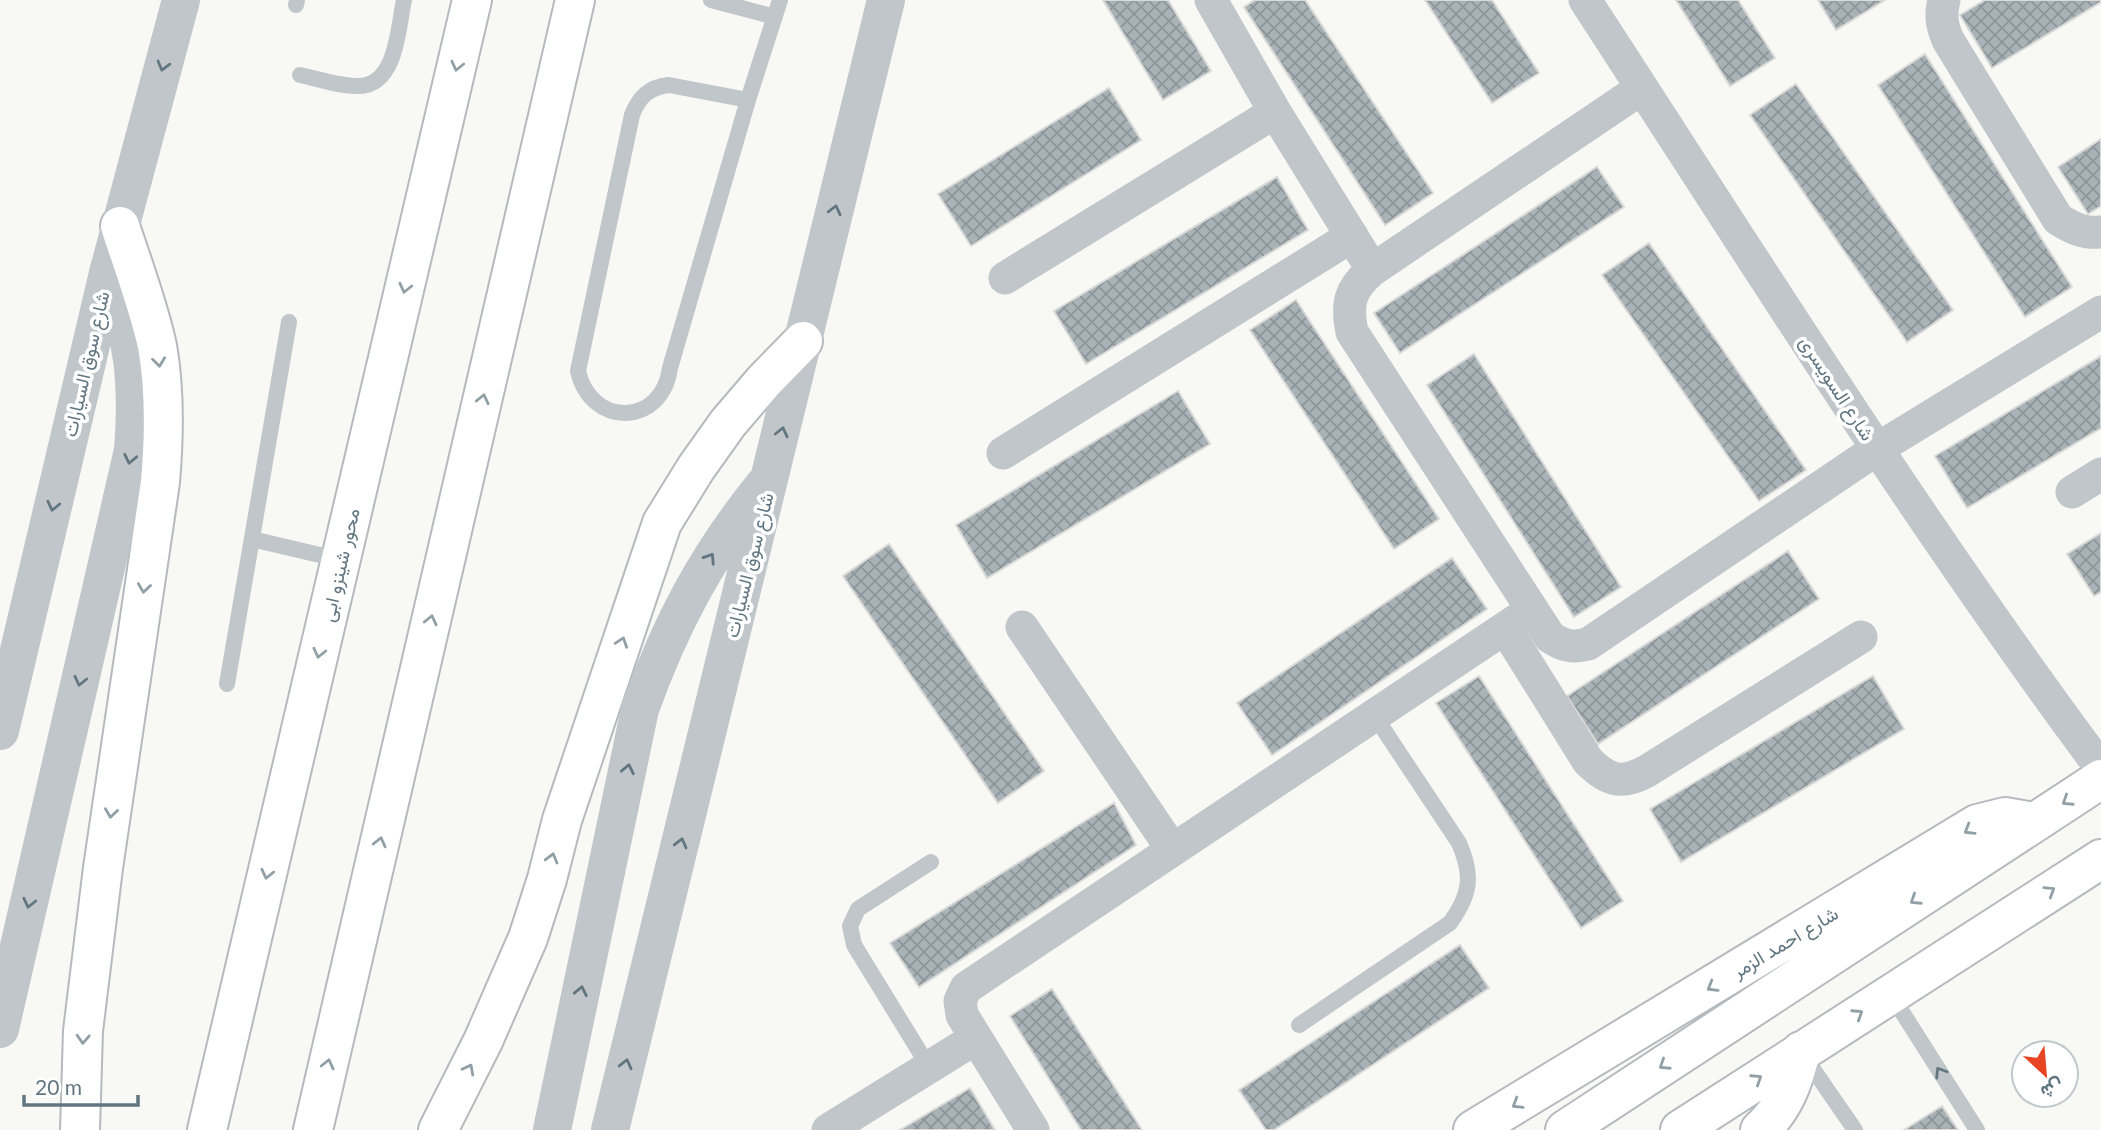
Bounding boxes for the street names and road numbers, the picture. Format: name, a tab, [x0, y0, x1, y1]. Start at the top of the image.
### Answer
street label: شارع سوق السيارات	[58, 289, 115, 439]
street label: شارع السويسرى	[1793, 331, 1880, 445]
street label: شارع سوق السيارات	[719, 490, 780, 640]
street label: محور شينزو ابى	[315, 506, 365, 624]
street label: شارع احمد الزمر	[1727, 901, 1843, 984]

